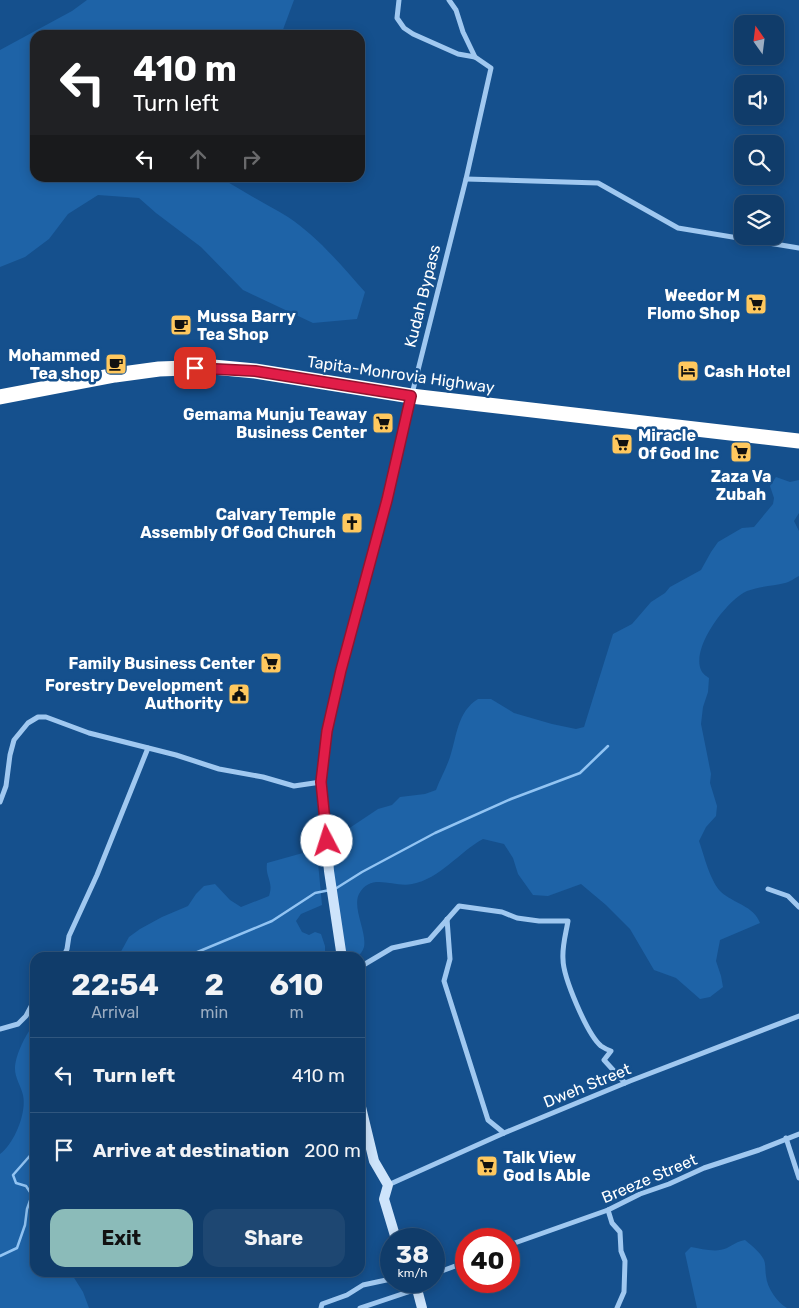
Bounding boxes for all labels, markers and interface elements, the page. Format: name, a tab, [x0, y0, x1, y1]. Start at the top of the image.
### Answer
north arrow	[734, 15, 784, 65]
map controls	[734, 15, 784, 245]
text: 410 m	[133, 48, 237, 90]
icon: left	[50, 50, 115, 115]
button: sound	[734, 75, 784, 125]
text: Turn left	[133, 90, 219, 117]
button: search	[734, 135, 784, 185]
icon: left	[131, 145, 159, 173]
icon: ahead	[184, 145, 212, 173]
icon: right	[237, 145, 265, 173]
button: layers	[734, 195, 784, 245]
street label: Kudah Bypass	[401, 243, 444, 349]
place label: Weedor M Flomo Shop	[647, 286, 740, 323]
supermarket icon: Weedor M Flomo Shop	[744, 292, 768, 316]
place label: Mussa Barry Tea Shop	[197, 307, 296, 344]
cafe icon: Mussa Barry Tea Shop	[169, 313, 193, 337]
place label: Mohammed Tea shop	[8, 346, 100, 383]
pin	[174, 347, 216, 389]
cafe icon: Mohammed Tea shop	[104, 352, 128, 376]
street label: Tapita-Monrovia Highway	[306, 352, 496, 397]
icon: arrive	[181, 354, 209, 382]
hotel icon: Cash Hotel	[676, 359, 700, 383]
place label: Cash Hotel	[704, 362, 791, 381]
place label: Gemama Munju Teaway Business Center	[183, 405, 368, 442]
supermarket icon: Gemama Munju Teaway Business Center	[371, 411, 395, 435]
place label: Miracle Of God Inc	[638, 426, 719, 463]
supermarket icon: Miracle Of God Inc	[610, 432, 634, 456]
supermarket icon: Zaza Va Zubah	[729, 440, 753, 464]
place label: Zaza Va Zubah	[711, 467, 771, 504]
place label: Calvary Temple Assembly Of God Church	[140, 505, 336, 542]
church icon: Calvary Temple Assembly Of God Church	[340, 511, 364, 535]
supermarket icon: Family Business Center	[259, 651, 283, 675]
place label: Family Business Center	[69, 654, 256, 673]
place label: Forestry Development Authority	[45, 676, 224, 713]
public building icon: Forestry Development Authority	[227, 682, 251, 706]
position arrow	[300, 814, 352, 866]
text: 22:54	[71, 967, 159, 1003]
text: 2	[204, 967, 224, 1003]
text: 610	[269, 967, 324, 1003]
text: Arrival	[91, 1003, 139, 1022]
text: min	[200, 1003, 228, 1022]
text: m	[289, 1003, 304, 1022]
street label: Dweh Street	[541, 1059, 634, 1112]
icon: left	[50, 1061, 78, 1089]
text: Turn left	[93, 1064, 175, 1087]
text: 410 m	[292, 1064, 345, 1087]
icon: arrive	[50, 1136, 78, 1164]
text: Arrive at destination	[93, 1139, 289, 1162]
text: 200 m	[304, 1139, 361, 1162]
place label: Talk View God Is Able	[503, 1148, 590, 1185]
street label: Breeze Street	[599, 1150, 700, 1207]
supermarket icon: Talk View God Is Able	[475, 1154, 499, 1178]
button: Exit	[50, 1209, 193, 1267]
button: Share	[203, 1209, 345, 1267]
speed limit sign: 40	[455, 1228, 520, 1293]
text: 38	[396, 1240, 429, 1269]
text: km/h	[398, 1266, 427, 1280]

